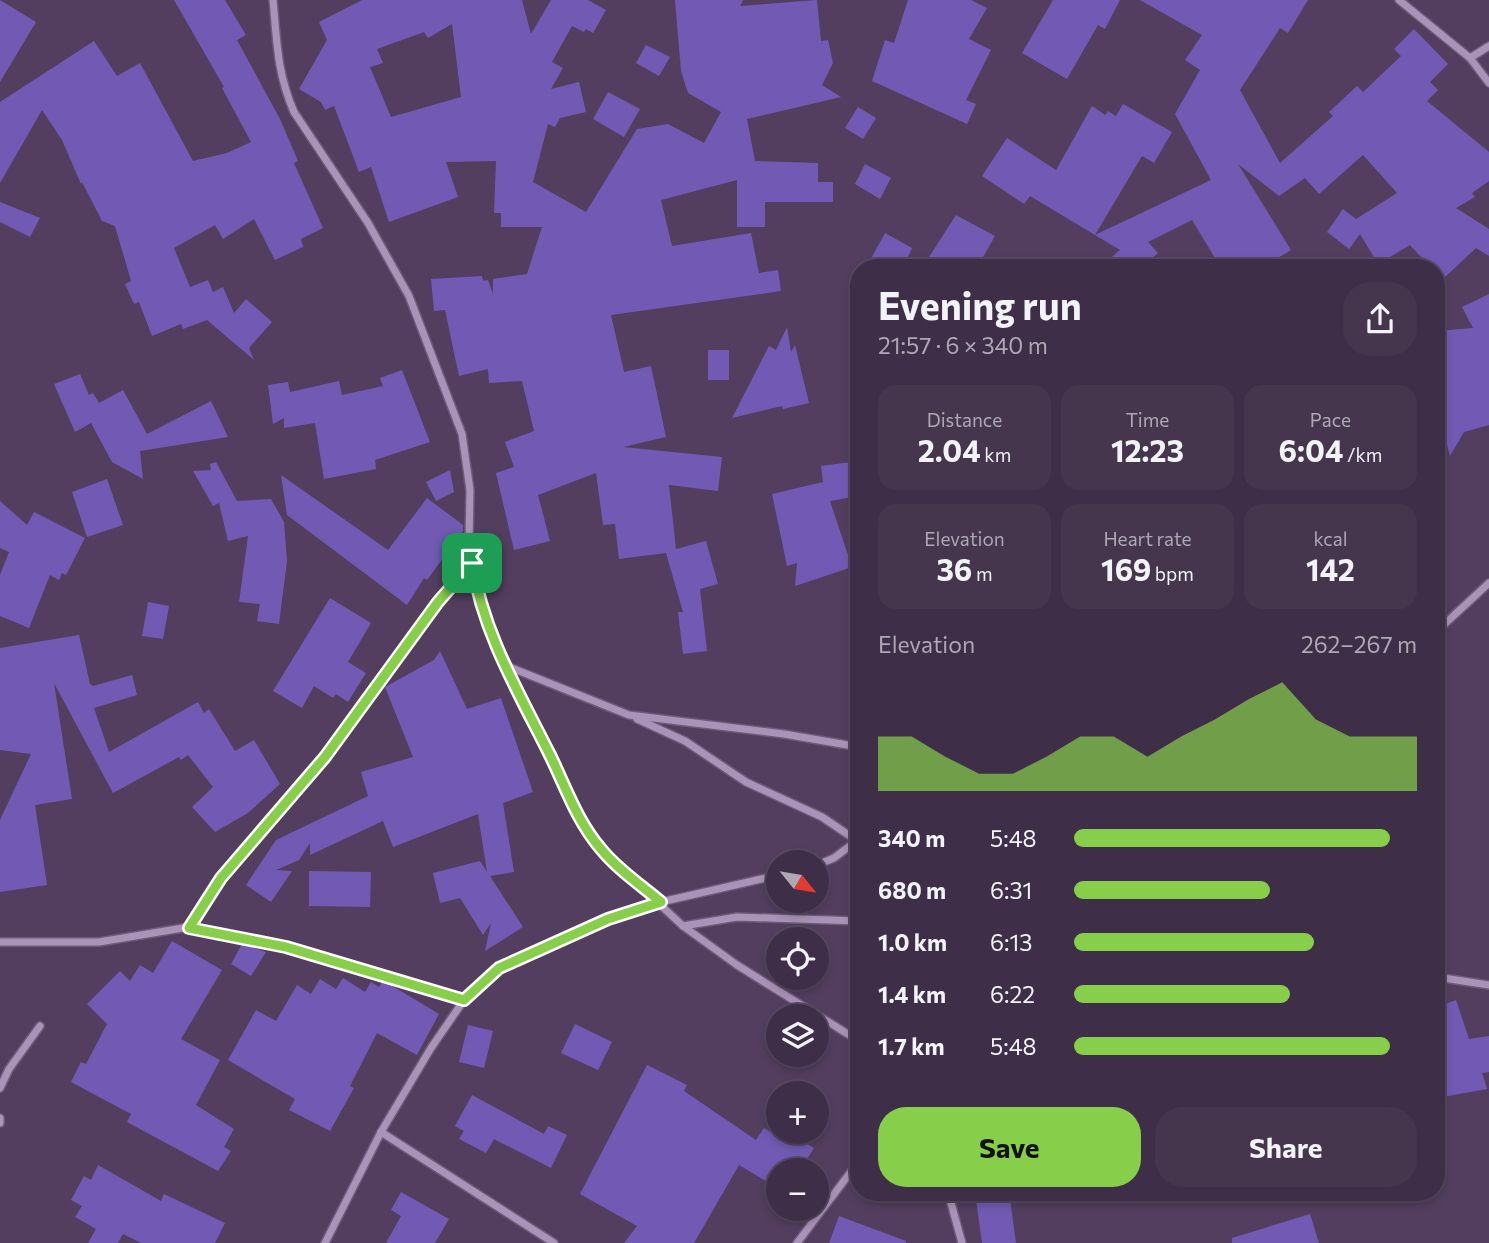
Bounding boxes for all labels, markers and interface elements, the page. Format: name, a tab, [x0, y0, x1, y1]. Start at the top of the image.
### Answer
text: Evening run	[878, 281, 1082, 328]
button: share	[1343, 282, 1417, 356]
text: 21:57 · 6 × 340 m	[878, 331, 1048, 359]
text: Distance	[927, 408, 1002, 431]
text: Time	[1126, 408, 1169, 431]
text: Pace	[1310, 408, 1351, 431]
text: 2.04	[918, 431, 981, 468]
text: 12:23	[1111, 431, 1184, 468]
text: 6:04	[1279, 431, 1343, 468]
text: km	[981, 443, 1011, 466]
text: /km	[1343, 443, 1382, 466]
text: Elevation	[924, 527, 1005, 550]
text: Heart rate	[1103, 527, 1192, 550]
text: kcal	[1313, 527, 1348, 550]
pin	[442, 533, 502, 593]
icon: arrive	[453, 544, 491, 582]
text: 36	[936, 550, 972, 587]
text: 169	[1101, 550, 1151, 587]
text: 142	[1306, 550, 1355, 587]
text: m	[972, 562, 993, 585]
text: bpm	[1151, 562, 1194, 585]
text: Elevation	[878, 630, 975, 658]
text: 262–267 m	[1301, 630, 1417, 658]
text: 340 m	[878, 824, 945, 852]
text: 5:48	[990, 824, 1036, 852]
north arrow	[766, 850, 830, 914]
map controls	[766, 850, 829, 1221]
text: 680 m	[878, 876, 946, 904]
text: 6:31	[990, 876, 1032, 904]
button: locate	[766, 927, 829, 990]
text: 1.0 km	[878, 928, 947, 956]
text: 6:13	[990, 928, 1032, 956]
text: 1.4 km	[878, 980, 946, 1008]
text: 6:22	[990, 980, 1035, 1008]
button: layers	[766, 1004, 829, 1067]
text: 1.7 km	[878, 1032, 945, 1060]
text: 5:48	[990, 1032, 1036, 1060]
button: +	[766, 1081, 829, 1144]
button: Save	[878, 1107, 1141, 1187]
button: Share	[1155, 1107, 1417, 1187]
button: −	[766, 1158, 829, 1221]

